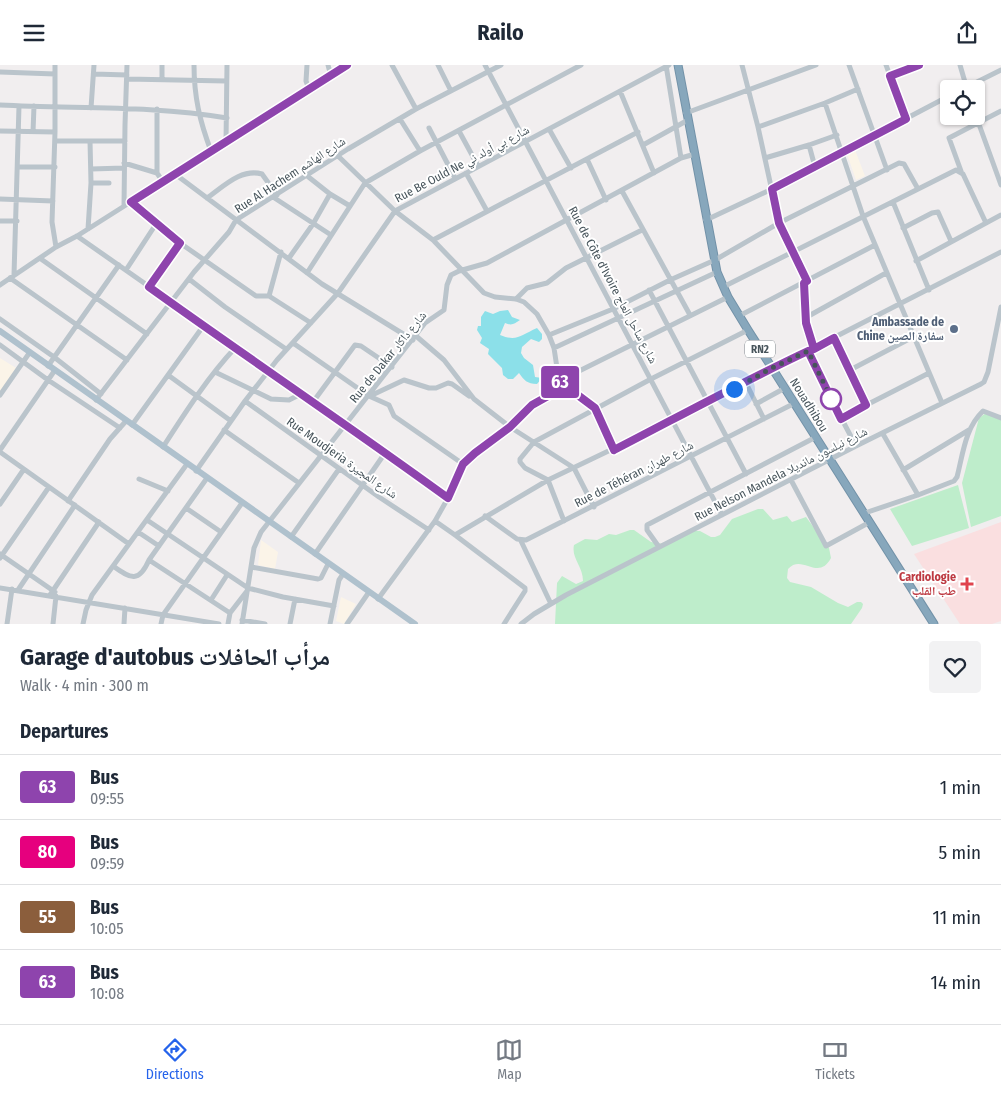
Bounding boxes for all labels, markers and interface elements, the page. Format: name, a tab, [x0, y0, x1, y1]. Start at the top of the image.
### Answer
icon: menu	[20, 19, 48, 47]
text: Railo	[477, 19, 524, 46]
icon: share	[953, 19, 981, 47]
map controls	[940, 80, 985, 125]
button: locate	[940, 80, 985, 125]
street label: Rue Be Ould Ne شارع بي أولد ني	[392, 123, 533, 208]
street label: Rue Al Hachem شارع الهاشم	[232, 134, 349, 217]
street label: Rue de Côte d'Ivoire شارع ساحل العاج	[565, 204, 660, 366]
street label: Rue de Dakar شارع داكار	[347, 308, 430, 406]
place label: Ambassade de Chine سفارة الصين	[857, 315, 944, 344]
marker: Ambassade de Chine سفارة الصين	[948, 323, 960, 335]
road number: RN2	[745, 341, 775, 357]
line badge: 63	[538, 366, 582, 398]
text: 63	[551, 371, 569, 393]
street label: Nouadhibou	[787, 376, 831, 434]
your location	[722, 377, 747, 402]
unlabelled marker	[820, 388, 842, 410]
street label: Rue Moudjeria شارع المجيرة	[283, 414, 400, 502]
street label: Rue Nelson Mandela شارع نيلسون مانديلا	[692, 424, 870, 525]
street label: Rue de Téhéran شارع طهران	[572, 438, 696, 511]
place label: Cardiologie طب القلب	[899, 570, 956, 598]
marker: Cardiologie طب القلب	[960, 577, 974, 591]
button: heart	[929, 641, 981, 693]
text: Garage d'autobus مرأب الحافلات	[20, 643, 330, 671]
text: Walk · 4 min · 300 m	[20, 676, 149, 695]
text: Departures	[20, 720, 108, 743]
text: Bus	[90, 766, 119, 789]
text: 63	[39, 776, 56, 798]
text: 1 min	[940, 776, 981, 799]
text: 09:55	[90, 789, 124, 808]
text: Bus	[90, 831, 119, 854]
text: 80	[38, 841, 57, 863]
text: 5 min	[938, 841, 981, 864]
text: 09:59	[90, 854, 124, 873]
text: Bus	[90, 896, 119, 919]
text: 55	[39, 906, 56, 928]
text: 11 min	[933, 906, 981, 929]
text: 10:05	[90, 919, 124, 938]
text: Bus	[90, 961, 119, 984]
text: 63	[39, 971, 56, 993]
text: 14 min	[931, 971, 981, 994]
text: 10:08	[90, 984, 124, 1003]
tab: Directions	[146, 1036, 204, 1083]
tab: Map	[495, 1036, 523, 1083]
tab: Tickets	[815, 1036, 855, 1083]

